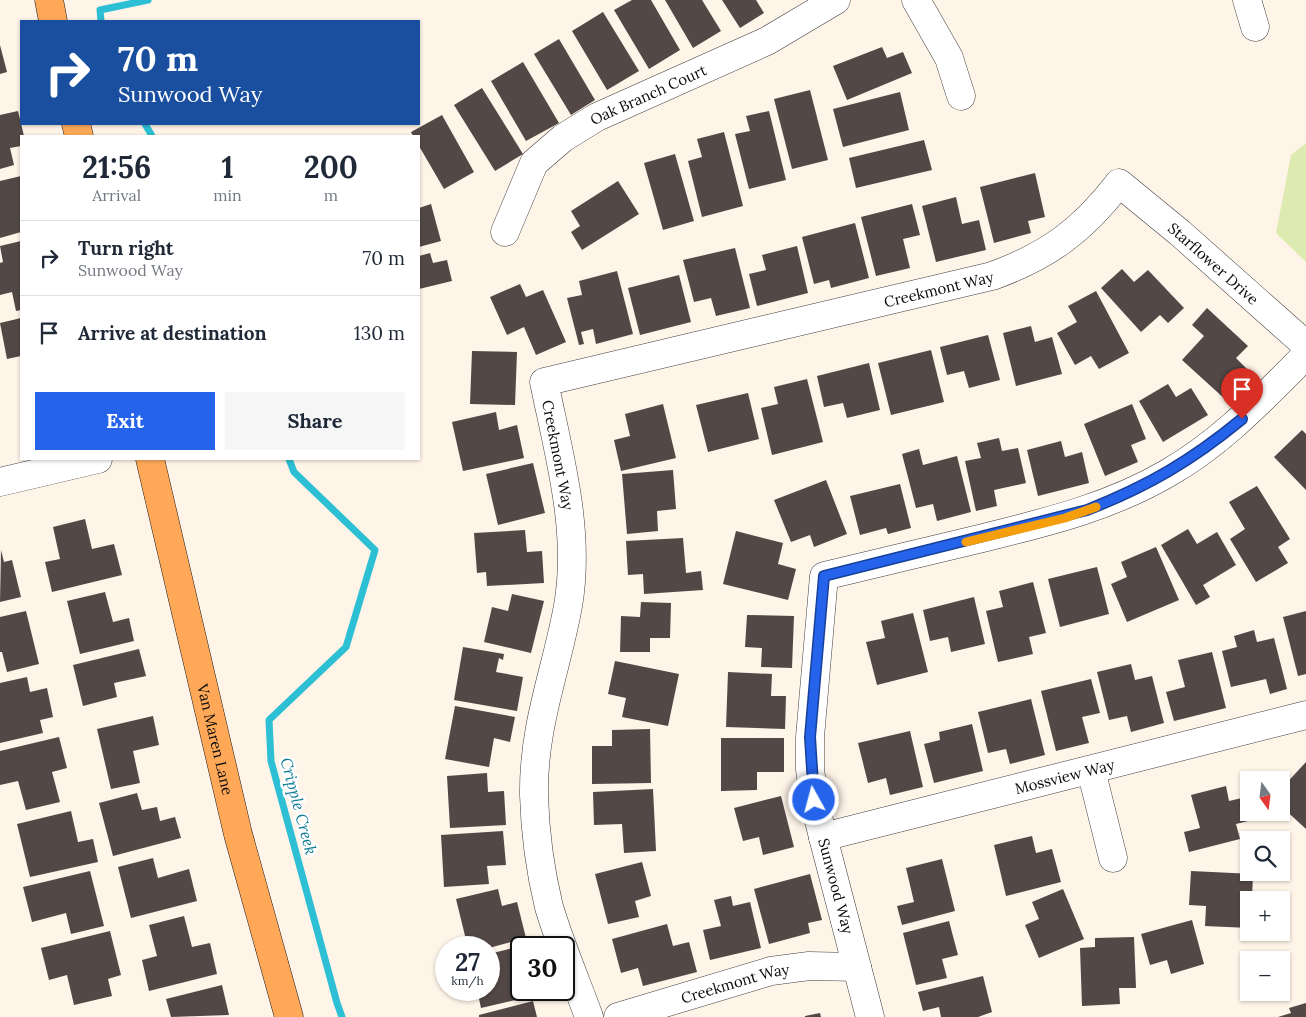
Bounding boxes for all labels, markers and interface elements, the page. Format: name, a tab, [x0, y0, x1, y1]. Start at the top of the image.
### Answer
text: 70 m	[118, 36, 198, 81]
icon: right	[35, 40, 100, 105]
street label: Oak Branch Court	[586, 60, 709, 129]
text: Sunwood Way	[118, 80, 262, 108]
text: 21:56	[82, 148, 151, 186]
text: 1	[221, 148, 234, 186]
text: 200	[304, 148, 358, 186]
text: Arrival	[92, 185, 141, 205]
text: min	[213, 185, 242, 205]
text: m	[324, 185, 338, 205]
street label: Starflower Drive	[1165, 218, 1263, 308]
text: Turn right	[78, 236, 174, 260]
icon: right	[35, 244, 63, 272]
text: 70 m	[362, 246, 405, 270]
text: Sunwood Way	[78, 260, 183, 280]
street label: Creekmont Way	[882, 267, 995, 311]
icon: arrive	[35, 319, 63, 347]
text: Arrive at destination	[78, 321, 267, 345]
text: 130 m	[354, 321, 405, 345]
pin	[1221, 368, 1263, 419]
icon: arrive	[1228, 375, 1256, 403]
button: Exit	[35, 392, 215, 450]
button: Share	[225, 392, 405, 450]
street label: Creekmont Way	[538, 398, 578, 512]
street label: Van Maren Lane	[193, 681, 238, 797]
street label: Mossview Way	[1013, 754, 1116, 798]
water label: Cripple Creek	[276, 755, 322, 857]
north arrow	[1240, 771, 1290, 821]
map controls	[1240, 771, 1290, 1001]
position arrow	[787, 773, 839, 825]
button: search	[1240, 831, 1290, 881]
street label: Sunwood Way	[814, 836, 858, 936]
button: +	[1240, 891, 1290, 941]
speed limit sign: 30	[510, 936, 575, 1001]
text: 27	[455, 946, 480, 978]
button: −	[1240, 951, 1290, 1001]
street label: Creekmont Way	[678, 959, 790, 1007]
text: km/h	[451, 973, 484, 988]

